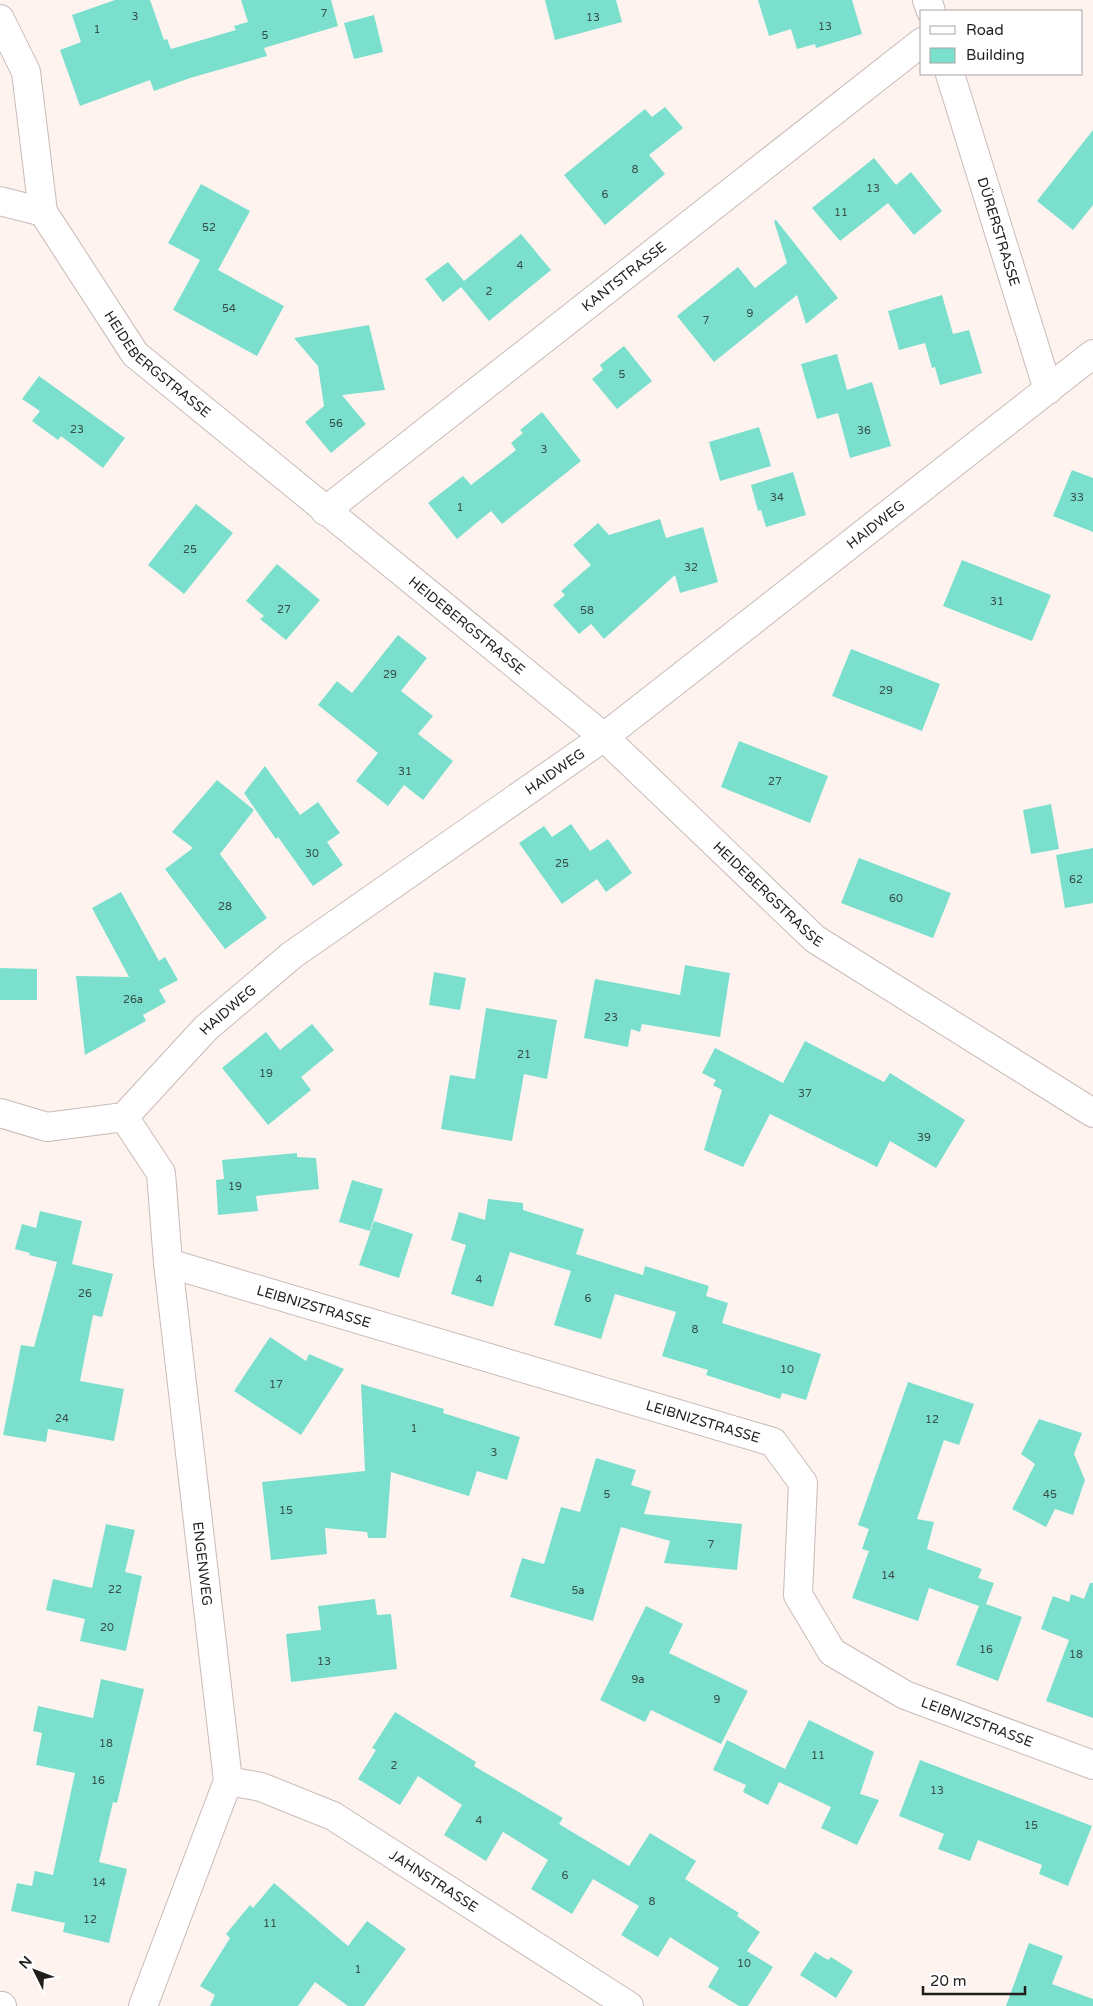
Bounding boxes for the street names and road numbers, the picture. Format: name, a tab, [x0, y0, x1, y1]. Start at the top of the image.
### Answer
street label: DÜRERSTRASSE	[974, 175, 1023, 288]
street label: KANTSTRASSE	[579, 238, 670, 315]
street label: HEIDEBERGSTRASSE	[100, 308, 214, 421]
street label: HAIDWEG	[843, 497, 908, 553]
street label: HEIDEBERGSTRASSE	[405, 573, 529, 678]
street label: HAIDWEG	[522, 745, 588, 799]
street label: HEIDEBERGSTRASSE	[709, 838, 826, 951]
street label: HAIDWEG	[196, 981, 260, 1039]
street label: LEIBNIZSTRASSE	[255, 1282, 373, 1332]
street label: LEIBNIZSTRASSE	[644, 1397, 762, 1447]
street label: ENGENWEG	[189, 1521, 216, 1607]
street label: LEIBNIZSTRASSE	[919, 1694, 1035, 1751]
street label: JAHNSTRASSE	[386, 1846, 481, 1916]

